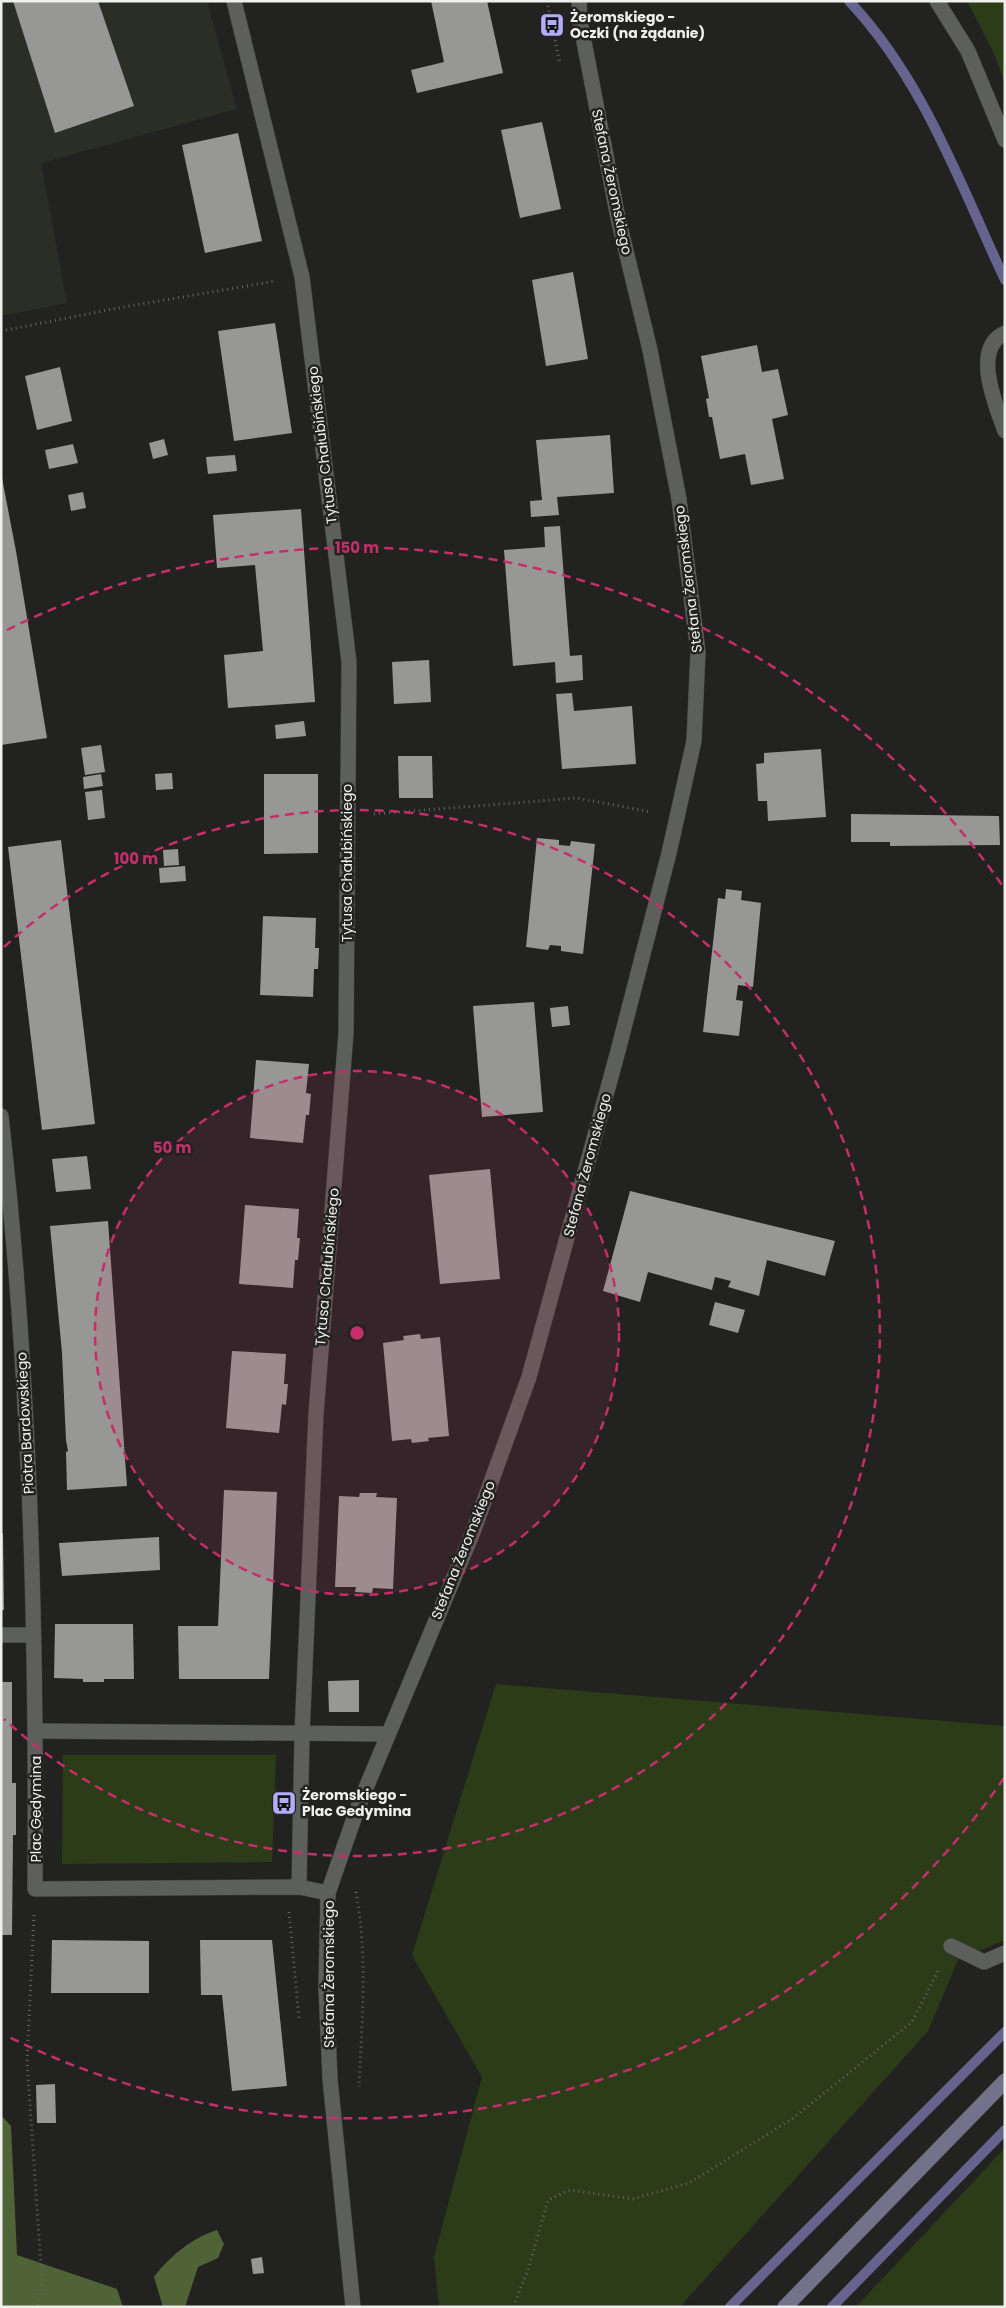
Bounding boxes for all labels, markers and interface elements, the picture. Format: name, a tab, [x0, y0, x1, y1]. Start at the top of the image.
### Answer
place label: Żeromskiego - Oczki (na żądanie)	[570, 7, 705, 43]
bus stop icon: Żeromskiego - Oczki (na żądanie)	[539, 12, 565, 38]
street label: Stefana Żeromskiego	[587, 107, 637, 257]
street label: Tytusa Chałubińskiego	[302, 365, 342, 525]
street label: Stefana Żeromskiego	[669, 504, 707, 654]
text: 150 m	[335, 537, 379, 558]
street label: Tytusa Chałubińskiego	[337, 784, 357, 942]
text: 100 m	[114, 848, 158, 869]
street label: Stefana Żeromskiego	[558, 1091, 616, 1239]
text: 50 m	[153, 1137, 191, 1158]
street label: Tytusa Chałubińskiego	[310, 1187, 344, 1347]
centre of rings	[348, 1324, 366, 1342]
street label: Piotra Bardowskiego	[11, 1351, 39, 1495]
street label: Stefana Żeromskiego	[426, 1478, 500, 1622]
street label: Plac Gedymina	[26, 1756, 46, 1862]
place label: Żeromskiego - Plac Gedymina	[302, 1785, 411, 1821]
bus stop icon: Żeromskiego - Plac Gedymina	[271, 1790, 297, 1816]
street label: Stefana Żeromskiego	[319, 1900, 339, 2048]

